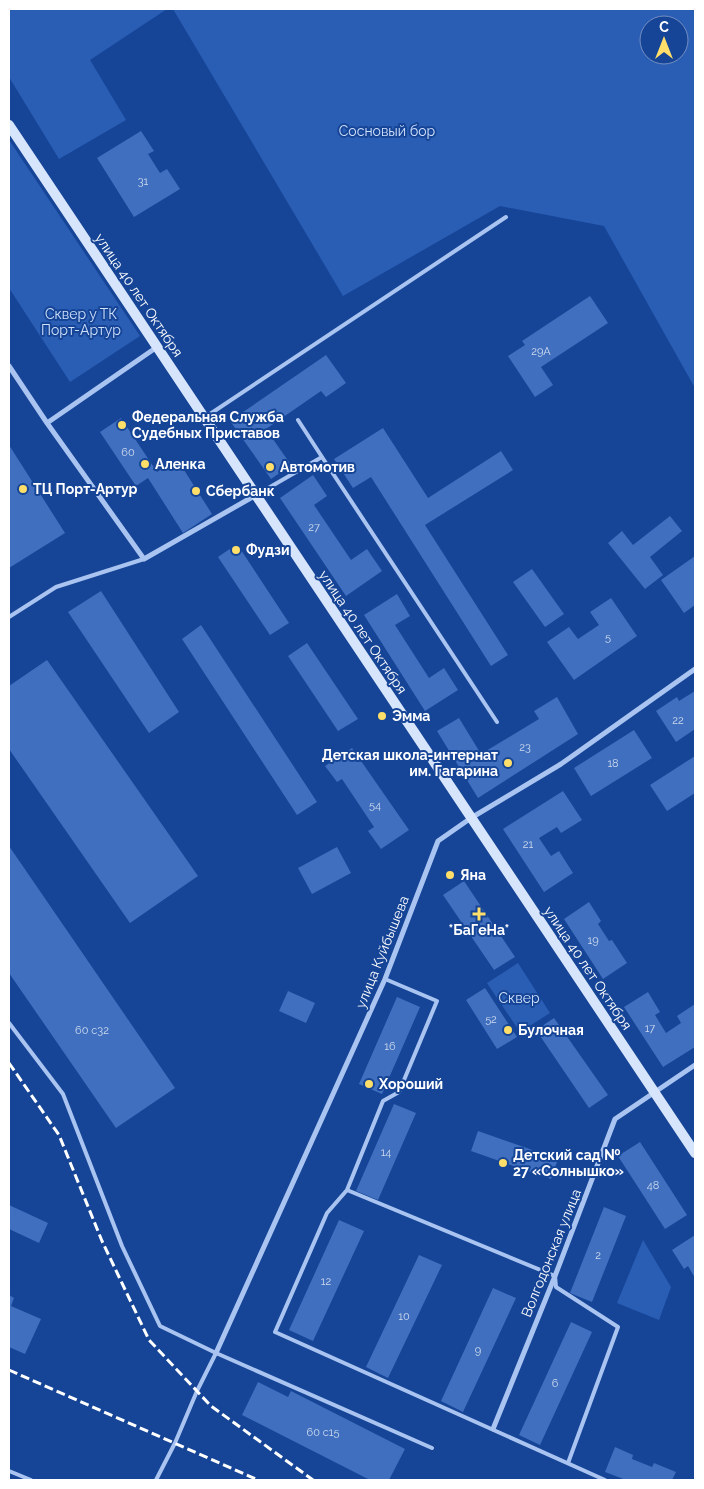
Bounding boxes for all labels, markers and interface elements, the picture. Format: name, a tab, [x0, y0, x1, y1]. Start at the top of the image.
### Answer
north arrow	[639, 15, 689, 65]
text: С	[659, 19, 669, 35]
park label: Сосновый бор	[339, 123, 436, 139]
house number: 31	[138, 175, 149, 188]
street label: улица 40 лет Октября	[92, 230, 186, 360]
park label: Сквер у ТК Порт-Артур	[41, 306, 121, 338]
house number: 29А	[531, 345, 551, 358]
place label: Федеральная Служба Судебных Приставов	[132, 409, 284, 441]
marker: Федеральная Служба Судебных Приставов	[116, 419, 128, 431]
house number: 60	[121, 446, 135, 459]
place label: Аленка	[155, 456, 206, 472]
marker: Аленка	[139, 458, 151, 470]
place label: Автомотив	[280, 459, 355, 475]
marker: Автомотив	[264, 461, 276, 473]
place label: ТЦ Порт-Артур	[33, 481, 138, 497]
marker: ТЦ Порт-Артур	[17, 483, 29, 495]
place label: Сбербанк	[206, 483, 275, 499]
marker: Сбербанк	[190, 485, 202, 497]
house number: 27	[308, 521, 320, 534]
place label: Фудзи	[246, 542, 290, 558]
marker: Фудзи	[230, 544, 242, 556]
street label: улица 40 лет Октября	[316, 567, 410, 697]
house number: 5	[605, 631, 611, 644]
place label: Эмма	[392, 708, 430, 724]
marker: Эмма	[376, 710, 388, 722]
house number: 22	[672, 714, 684, 727]
house number: 23	[519, 741, 531, 754]
place label: Детская школа-интернат им. Гагарина	[322, 747, 498, 779]
marker: Детская школа-интернат им. Гагарина	[502, 757, 514, 769]
house number: 18	[607, 757, 619, 770]
house number: 54	[369, 799, 381, 812]
house number: 21	[523, 838, 534, 851]
place label: Яна	[460, 867, 486, 883]
marker: Яна	[444, 869, 456, 881]
street label: улица Куйбышева	[352, 893, 412, 1011]
street label: улица 40 лет Октября	[541, 903, 635, 1033]
marker: *БаГеНа*	[473, 908, 485, 920]
place label: *БаГеНа*	[449, 922, 510, 938]
house number: 19	[587, 934, 599, 947]
park label: Сквер	[498, 990, 540, 1006]
house number: 52	[485, 1013, 497, 1026]
place label: Булочная	[518, 1022, 584, 1038]
house number: 17	[645, 1022, 655, 1035]
house number: 60 с32	[75, 1024, 109, 1037]
marker: Булочная	[502, 1024, 514, 1036]
house number: 16	[384, 1040, 396, 1053]
place label: Хороший	[378, 1076, 443, 1092]
marker: Хороший	[363, 1078, 375, 1090]
house number: 14	[381, 1146, 391, 1159]
place label: Детский сад № 27 «Солнышко»	[513, 1147, 624, 1179]
marker: Детский сад № 27 «Солнышко»	[497, 1157, 509, 1169]
house number: 48	[647, 1179, 659, 1192]
street label: Волгодонская улица	[518, 1187, 584, 1319]
house number: 2	[595, 1249, 601, 1262]
house number: 12	[321, 1275, 331, 1288]
house number: 10	[398, 1310, 410, 1323]
house number: 9	[475, 1344, 481, 1357]
house number: 6	[552, 1377, 559, 1390]
house number: 60 с15	[307, 1426, 339, 1439]

